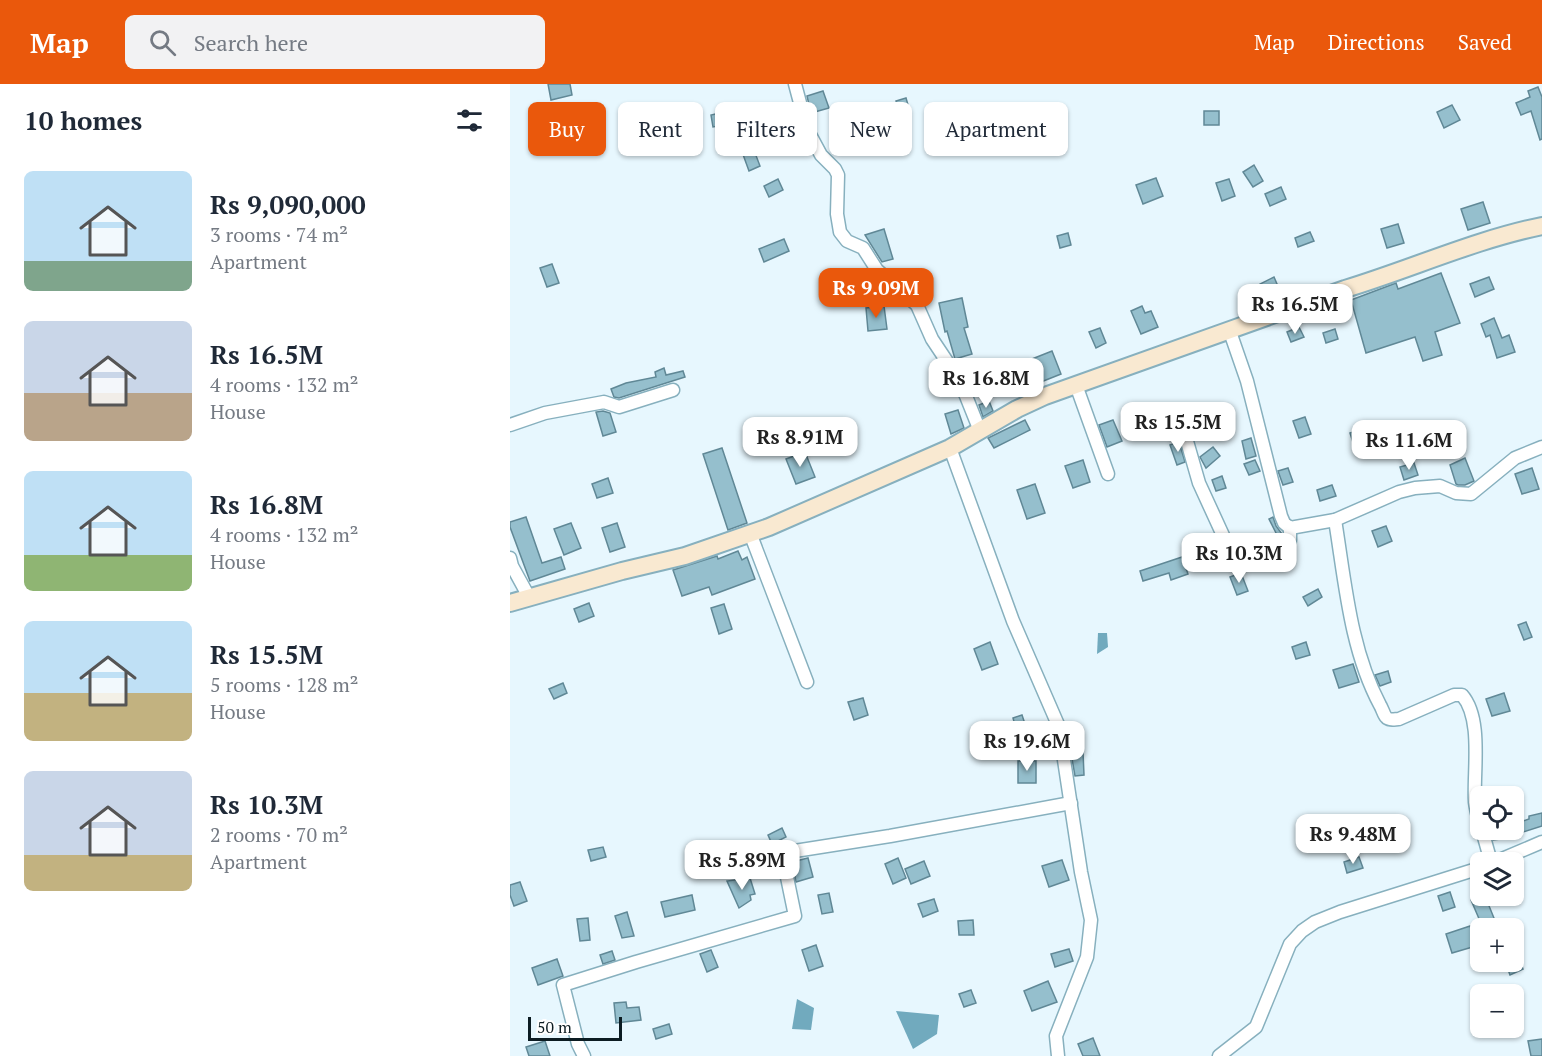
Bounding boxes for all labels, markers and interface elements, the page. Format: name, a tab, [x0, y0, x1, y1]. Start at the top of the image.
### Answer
search box	[125, 15, 545, 69]
text: Map	[30, 24, 89, 61]
icon: search	[146, 26, 179, 59]
text: Search here	[194, 28, 308, 57]
text: Map	[1254, 28, 1295, 56]
text: Directions	[1328, 28, 1425, 56]
text: Saved	[1458, 28, 1512, 56]
chip: Buy	[528, 102, 606, 156]
chip: Rent	[618, 102, 703, 156]
chip: Filters	[715, 102, 817, 156]
chip: New	[829, 102, 912, 156]
chip: Apartment	[924, 102, 1068, 156]
text: 10 homes	[24, 103, 142, 137]
icon: filters	[453, 104, 486, 137]
text: Rs 9,090,000	[210, 187, 366, 221]
icon: home	[72, 195, 144, 267]
text: 3 rooms · 74 m²	[210, 221, 348, 248]
text: Apartment	[210, 248, 307, 275]
pin: Rs 9.09M	[814, 268, 938, 319]
text: Rs 9.09M	[833, 274, 919, 301]
pin: Rs 16.5M	[1233, 284, 1357, 335]
text: Rs 16.5M	[1252, 290, 1338, 317]
text: Rs 16.5M	[210, 337, 323, 371]
icon: home	[72, 345, 144, 417]
pin: Rs 16.8M	[924, 358, 1048, 409]
text: Rs 16.8M	[943, 364, 1029, 391]
text: 4 rooms · 132 m²	[210, 371, 358, 398]
text: House	[210, 398, 266, 425]
pin: Rs 15.5M	[1116, 402, 1240, 453]
text: Rs 15.5M	[1135, 408, 1221, 435]
pin: Rs 8.91M	[738, 417, 862, 468]
pin: Rs 11.6M	[1347, 420, 1471, 471]
text: Rs 8.91M	[757, 423, 843, 450]
text: Rs 11.6M	[1366, 426, 1452, 453]
text: Rs 16.8M	[210, 487, 323, 521]
icon: home	[72, 495, 144, 567]
text: 4 rooms · 132 m²	[210, 521, 358, 548]
pin: Rs 10.3M	[1177, 533, 1301, 584]
text: Rs 10.3M	[1196, 539, 1282, 566]
text: House	[210, 548, 266, 575]
text: Rs 15.5M	[210, 637, 323, 671]
icon: home	[72, 645, 144, 717]
text: 5 rooms · 128 m²	[210, 671, 358, 698]
text: House	[210, 698, 266, 725]
pin: Rs 19.6M	[965, 721, 1089, 772]
text: Rs 19.6M	[984, 727, 1070, 754]
map controls	[1470, 786, 1524, 1038]
button: locate	[1470, 786, 1524, 840]
text: Rs 10.3M	[210, 787, 323, 821]
icon: home	[72, 795, 144, 867]
pin: Rs 9.48M	[1291, 814, 1415, 865]
text: Rs 9.48M	[1310, 820, 1396, 847]
text: 2 rooms · 70 m²	[210, 821, 348, 848]
pin: Rs 5.89M	[680, 840, 804, 891]
text: Rs 5.89M	[699, 846, 785, 873]
text: Apartment	[210, 848, 307, 875]
button: layers	[1470, 852, 1524, 906]
button: +	[1470, 918, 1524, 972]
button: −	[1470, 984, 1524, 1038]
scale bar	[528, 1014, 622, 1042]
text: 50 m	[537, 1016, 572, 1038]

